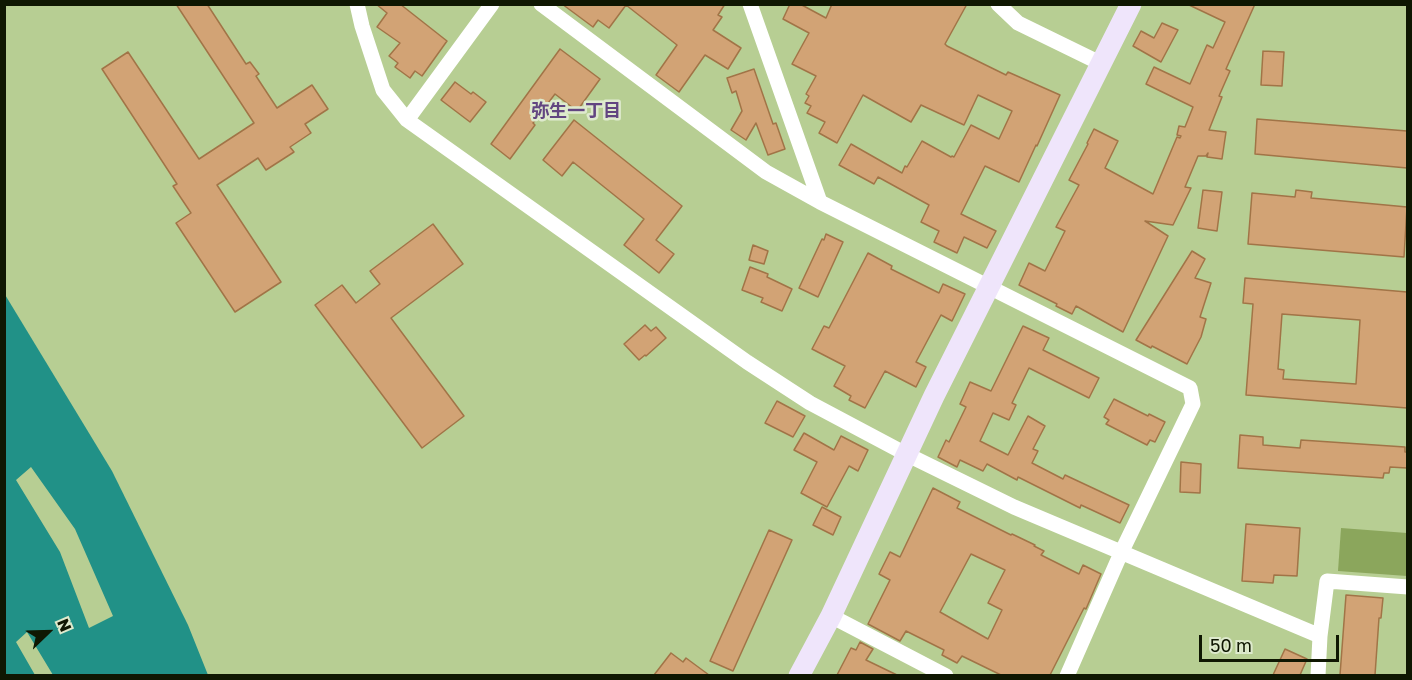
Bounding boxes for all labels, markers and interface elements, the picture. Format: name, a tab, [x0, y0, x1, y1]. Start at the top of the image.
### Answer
district label: 弥生一丁目	[531, 100, 621, 122]
north arrow	[18, 602, 78, 662]
text: N	[53, 615, 76, 634]
scale bar	[1202, 623, 1342, 661]
text: 50 m	[1210, 634, 1252, 656]

